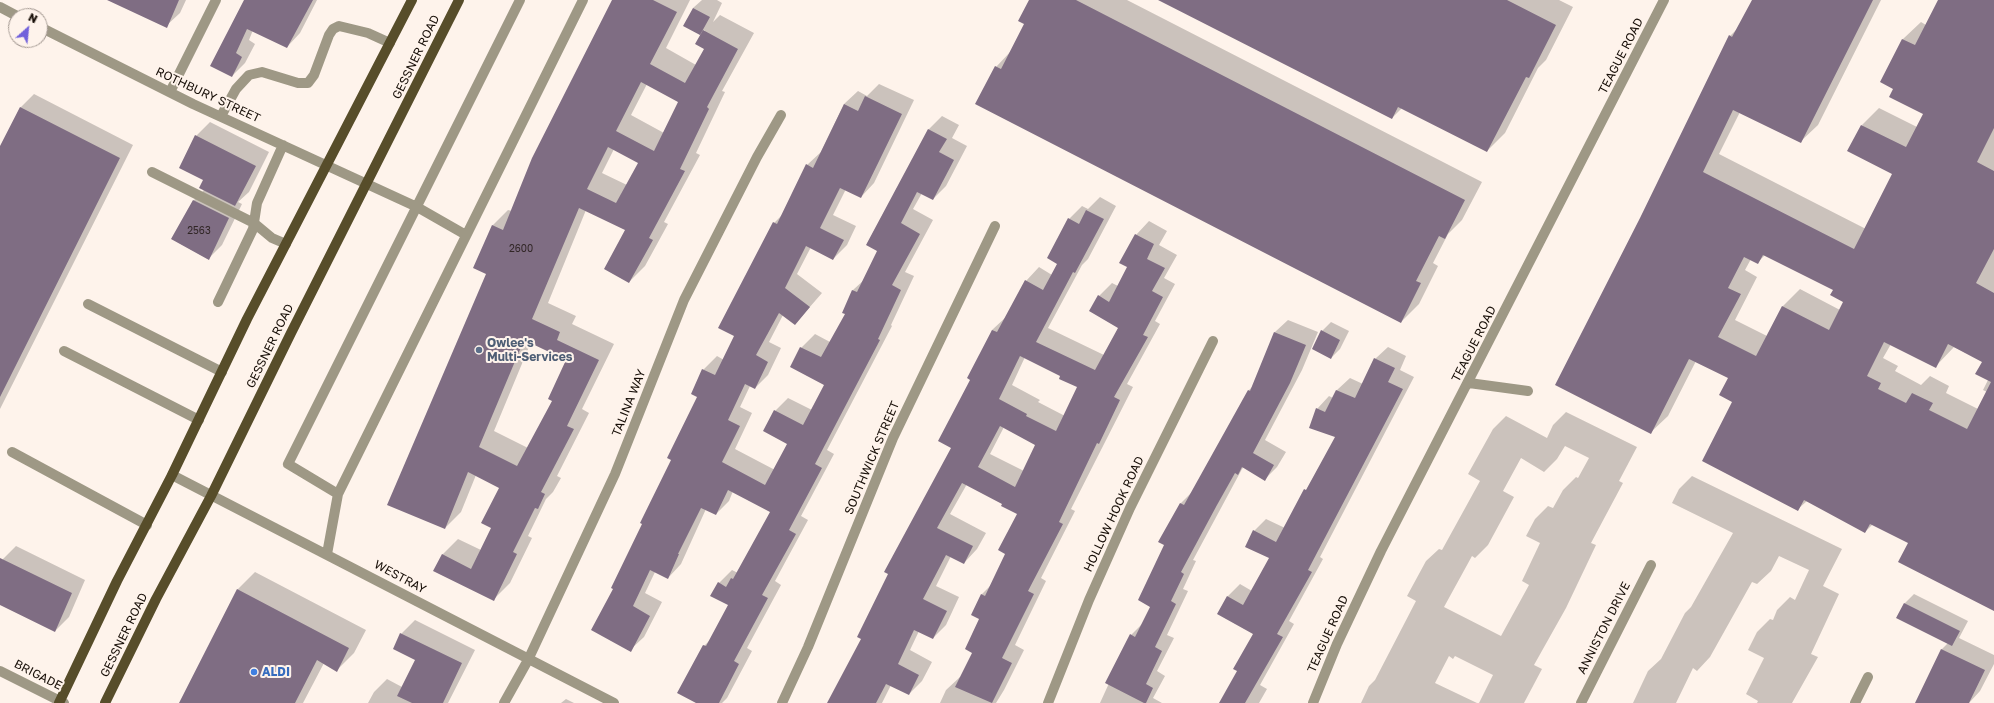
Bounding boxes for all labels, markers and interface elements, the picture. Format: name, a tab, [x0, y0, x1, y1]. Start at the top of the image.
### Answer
north arrow	[8, 8, 48, 48]
text: N	[27, 10, 40, 25]
street label: GESSNER ROAD	[389, 13, 443, 101]
street label: TEAGUE ROAD	[1596, 16, 1646, 96]
street label: ROTHBURY STREET	[153, 64, 263, 126]
house number: 2563	[187, 225, 211, 237]
house number: 2600	[509, 243, 533, 255]
street label: GESSNER ROAD	[243, 302, 297, 390]
street label: TEAGUE ROAD	[1449, 304, 1499, 384]
place label: Owlee's Multi-Services	[487, 336, 573, 364]
marker: Owlee's Multi-Services	[474, 345, 484, 355]
street label: TALINA WAY	[609, 368, 649, 438]
street label: SOUTHWICK STREET	[842, 399, 902, 517]
street label: HOLLOW HOOK ROAD	[1081, 454, 1147, 574]
street label: WESTRAY	[372, 557, 428, 597]
street label: ANNISTON DRIVE	[1575, 580, 1633, 676]
street label: GESSNER ROAD	[97, 591, 151, 679]
street label: TEAGUE ROAD	[1304, 593, 1352, 675]
street label: BRIGADE	[12, 657, 64, 693]
place label: ALDI	[262, 665, 290, 679]
marker: ALDI	[249, 667, 259, 677]

